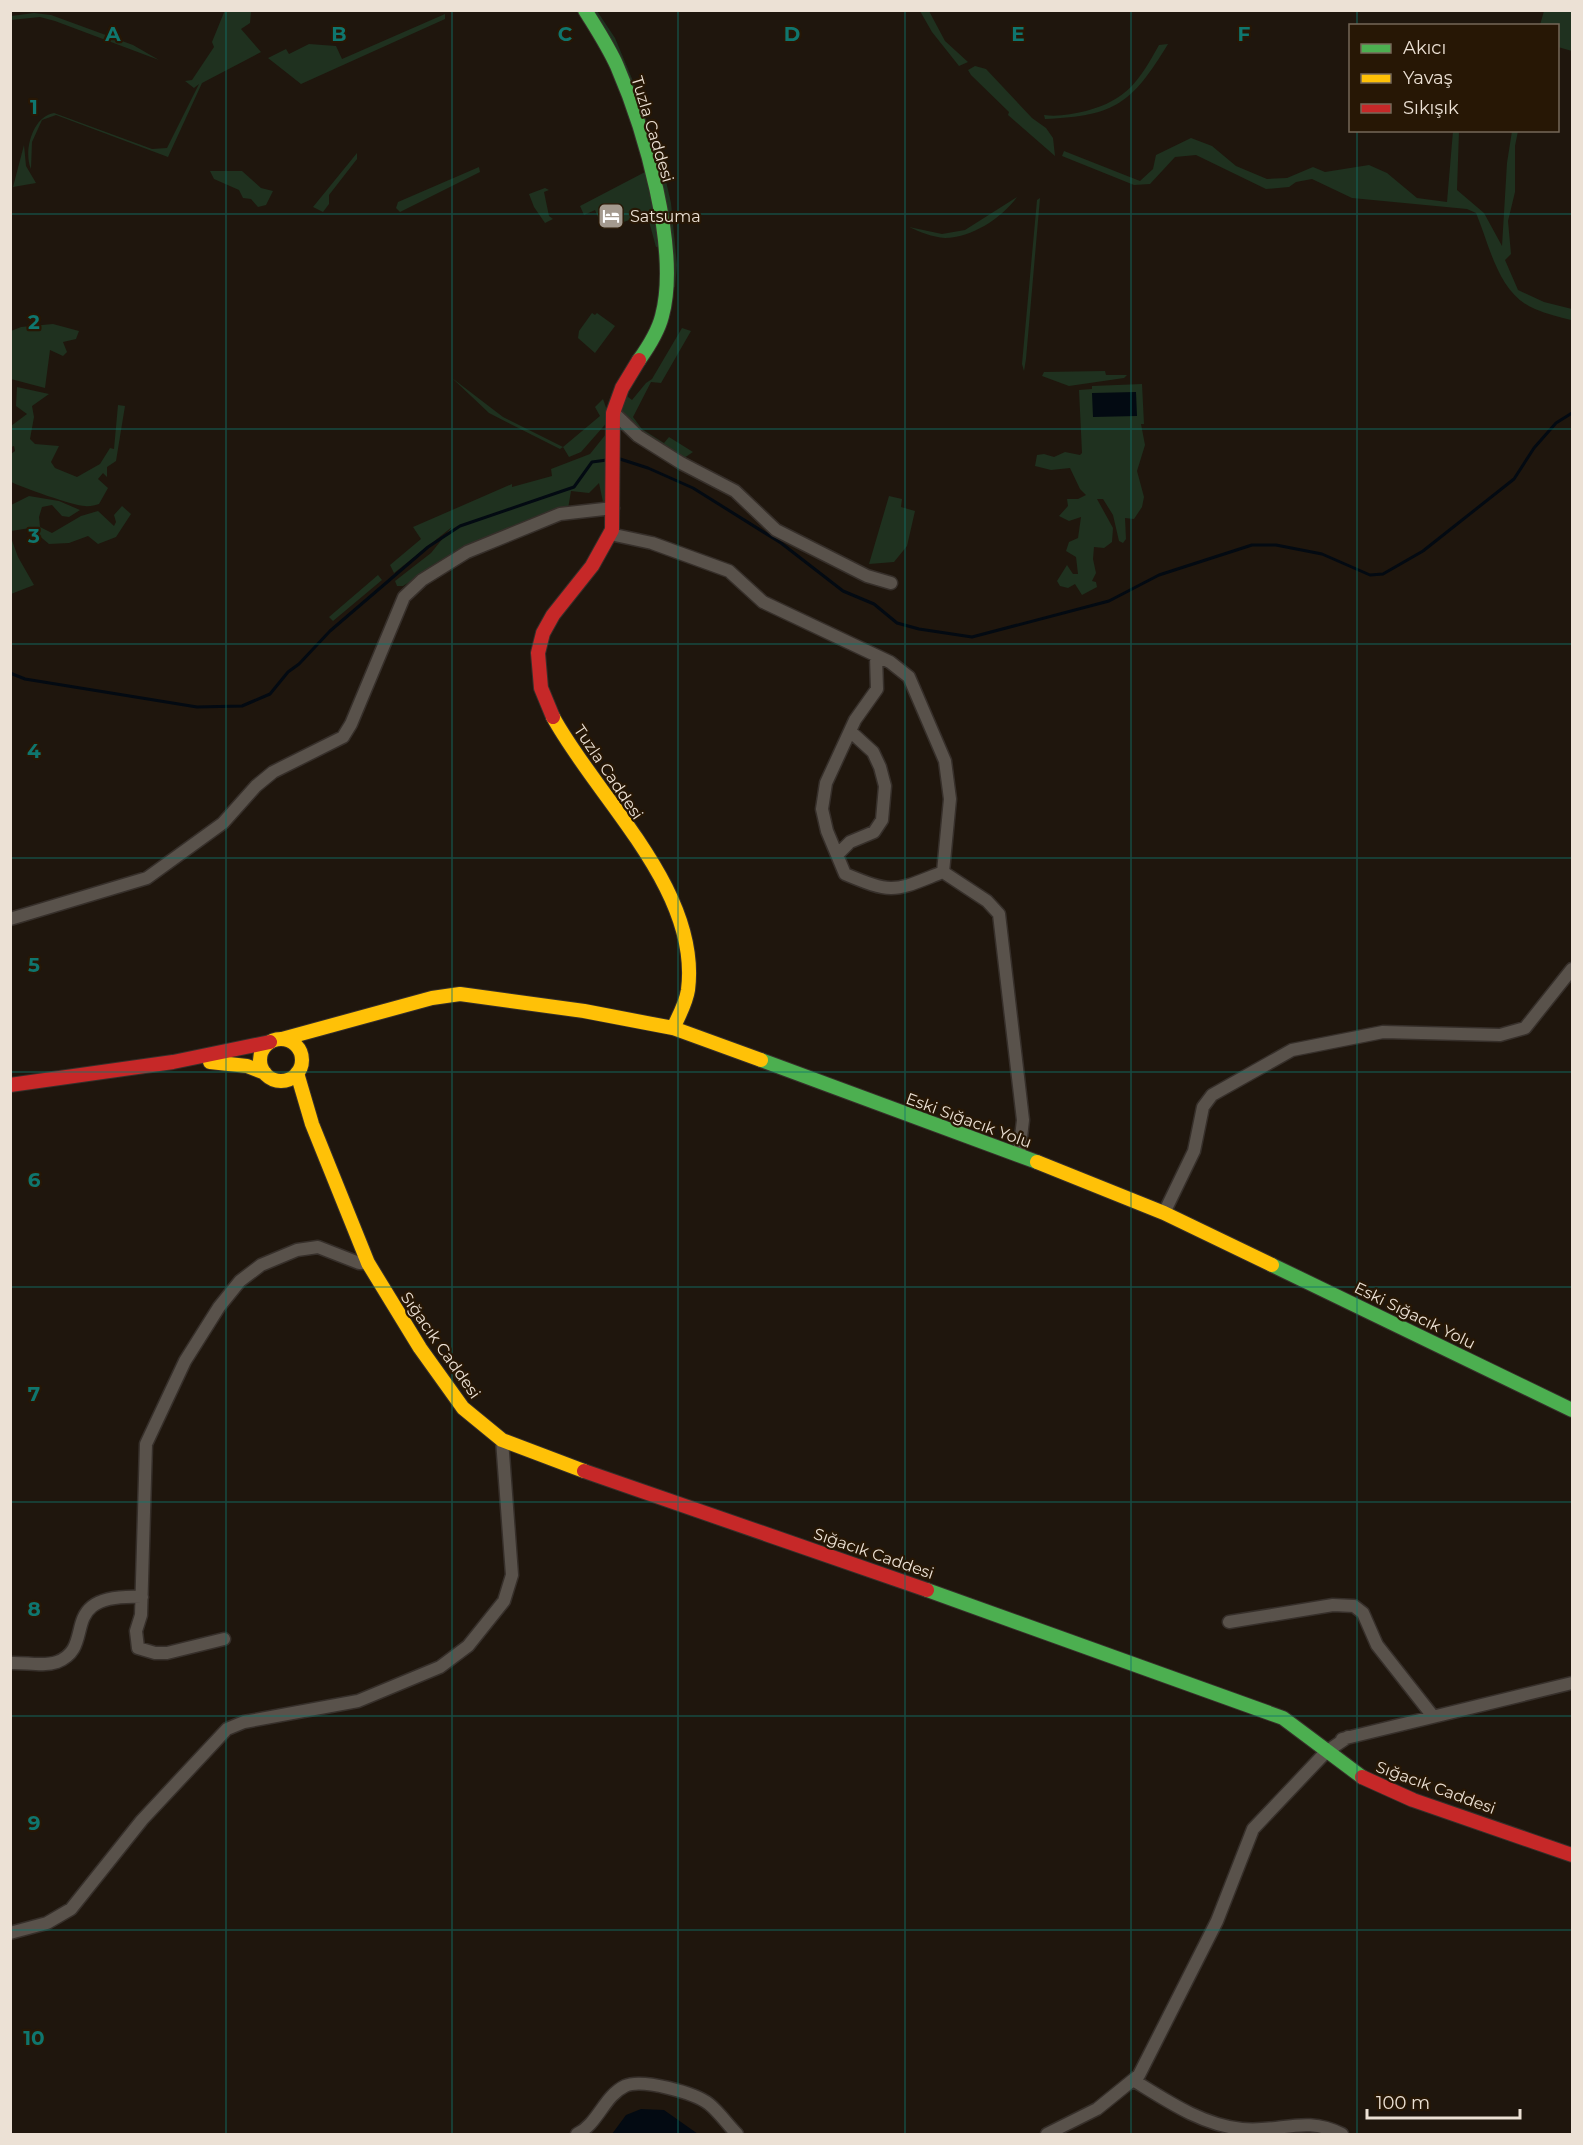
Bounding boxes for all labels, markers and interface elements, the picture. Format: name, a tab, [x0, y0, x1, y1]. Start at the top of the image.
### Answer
text: A	[104, 22, 121, 46]
text: B	[331, 22, 347, 46]
text: C	[558, 22, 573, 46]
text: D	[784, 22, 800, 46]
text: E	[1011, 22, 1025, 46]
text: F	[1238, 22, 1251, 46]
legend	[1349, 24, 1559, 132]
text: Akıcı	[1403, 37, 1446, 59]
text: Yavaş	[1403, 67, 1453, 89]
street label: Tuzla Caddesi	[627, 74, 678, 185]
text: 1	[30, 95, 38, 119]
text: Sıkışık	[1403, 97, 1459, 119]
hotel icon: Satsuma	[596, 201, 626, 231]
place label: Satsuma	[630, 207, 701, 226]
text: 2	[28, 310, 40, 334]
text: 3	[27, 524, 40, 548]
street label: Tuzla Caddesi	[570, 721, 647, 823]
text: 4	[27, 739, 41, 763]
text: 5	[28, 953, 40, 977]
street label: Eski Sığacık Yolu	[903, 1089, 1034, 1152]
text: 6	[28, 1168, 41, 1192]
street label: Eski Sığacık Yolu	[1351, 1278, 1478, 1353]
street label: Sığacık Caddesi	[397, 1288, 484, 1402]
text: 7	[28, 1382, 40, 1406]
street label: Sığacık Caddesi	[811, 1524, 936, 1583]
text: 8	[27, 1597, 41, 1621]
street label: Sığacık Caddesi	[1373, 1757, 1498, 1818]
text: 9	[28, 1811, 40, 1835]
text: 10	[23, 2026, 45, 2050]
scale bar	[1367, 2082, 1520, 2120]
text: 100 m	[1376, 2092, 1430, 2114]

